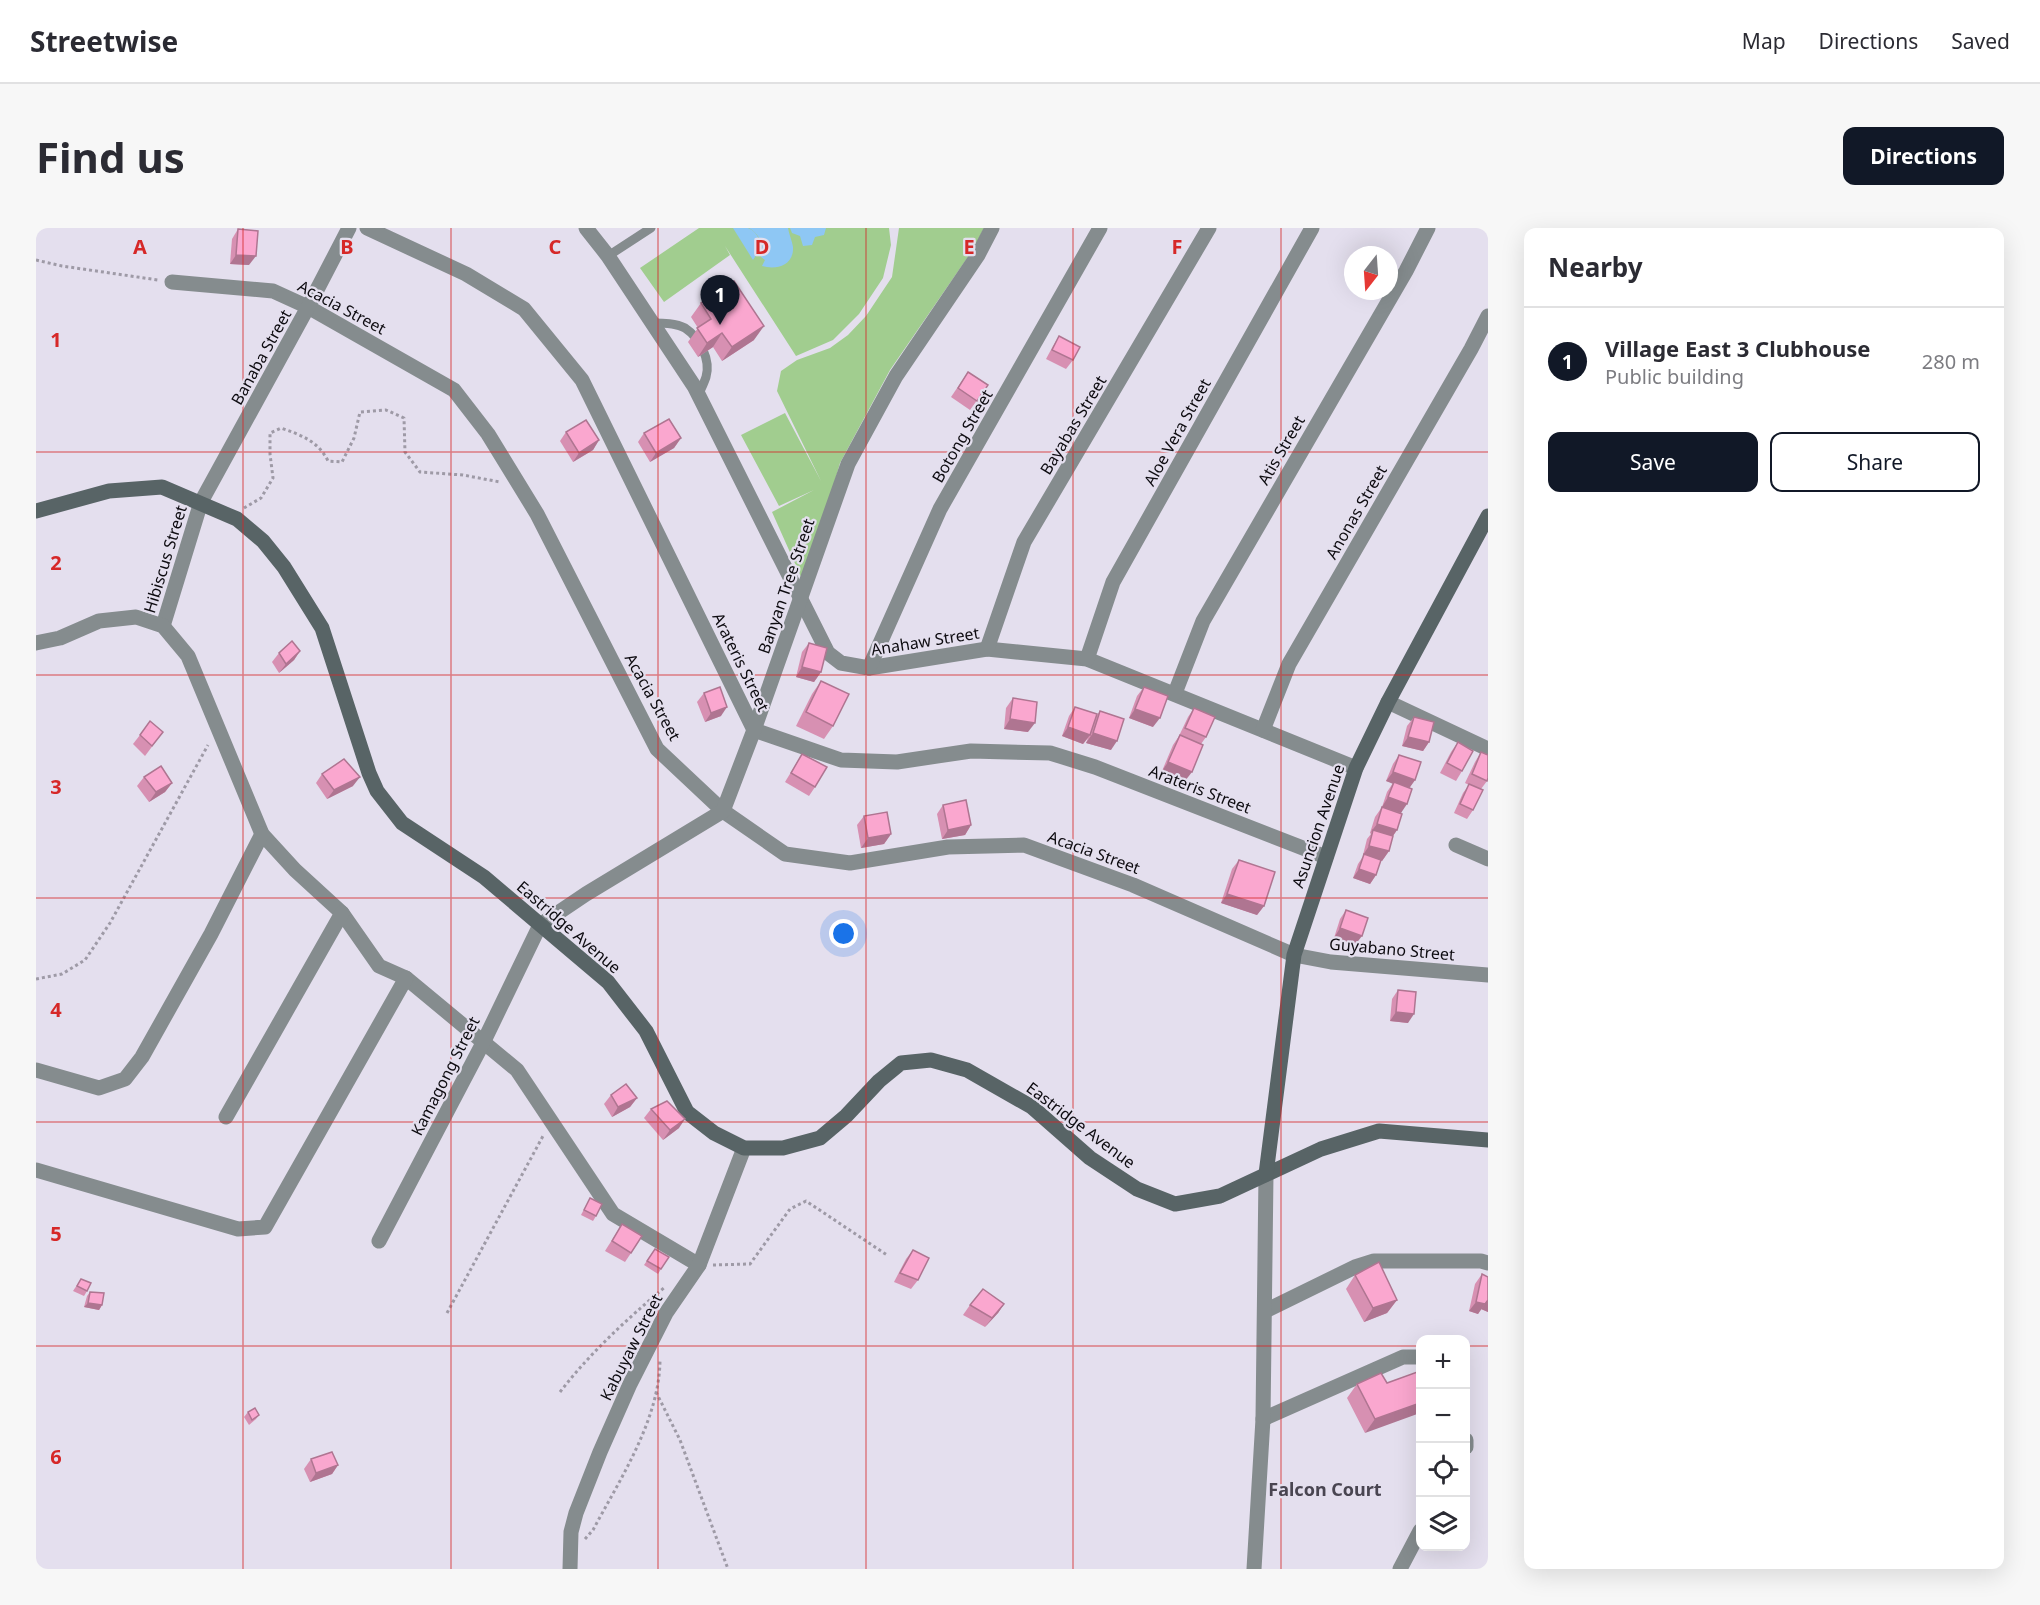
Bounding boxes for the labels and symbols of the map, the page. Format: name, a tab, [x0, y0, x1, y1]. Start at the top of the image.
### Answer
text: A	[133, 233, 147, 260]
text: B	[340, 233, 354, 260]
text: C	[549, 233, 562, 260]
text: D	[755, 233, 769, 260]
text: E	[963, 233, 975, 260]
text: F	[1172, 233, 1182, 260]
north arrow	[1344, 246, 1398, 300]
street label: Acacia Street	[294, 275, 390, 339]
pin: 1	[700, 276, 740, 325]
street label: Banaba Street	[226, 305, 296, 409]
text: 1	[50, 326, 62, 353]
street label: Bayabas Street	[1035, 371, 1111, 479]
street label: Aloe Vera Street	[1138, 374, 1216, 490]
street label: Botong Street	[926, 385, 998, 487]
street label: Atis Street	[1252, 411, 1310, 489]
street label: Anonas Street	[1320, 461, 1392, 563]
street label: Hibiscus Street	[138, 502, 192, 616]
street label: Banyan Tree Street	[753, 515, 820, 657]
text: 2	[50, 549, 62, 576]
street label: Arateris Street	[708, 609, 775, 715]
street label: Anahaw Street	[869, 622, 981, 660]
street label: Acacia Street	[620, 649, 686, 745]
street label: Arateris Street	[1146, 759, 1254, 819]
street label: Asuncion Avenue	[1287, 761, 1349, 891]
text: 3	[50, 773, 62, 800]
street label: Acacia Street	[1045, 825, 1143, 879]
street label: Eastridge Avenue	[512, 876, 626, 978]
your location	[829, 919, 858, 948]
street label: Guyabano Street	[1328, 933, 1456, 965]
text: 4	[50, 996, 62, 1023]
street label: Kamagong Street	[405, 1012, 485, 1139]
street label: Eastridge Avenue	[1022, 1077, 1140, 1173]
text: 5	[50, 1220, 62, 1247]
street label: Kabuyaw Street	[595, 1290, 667, 1404]
text: 6	[50, 1443, 62, 1470]
district label: Falcon Court	[1268, 1477, 1382, 1501]

